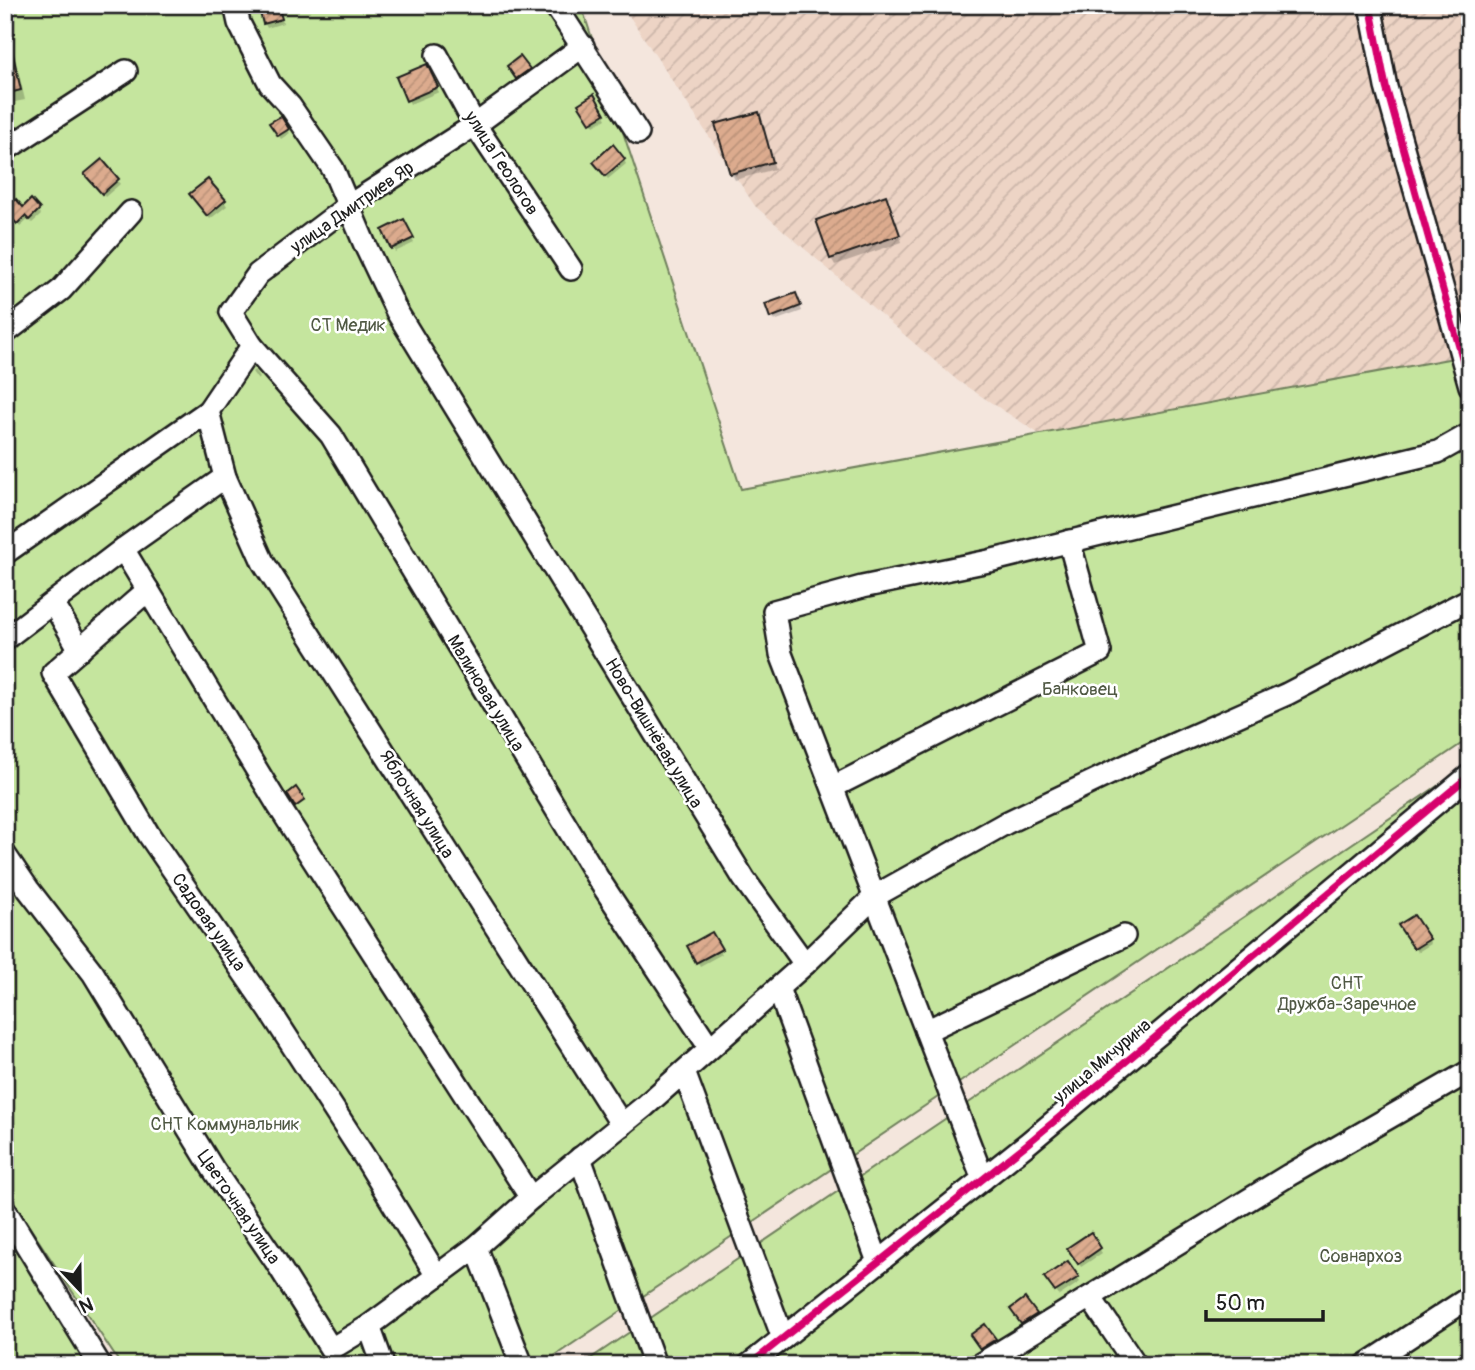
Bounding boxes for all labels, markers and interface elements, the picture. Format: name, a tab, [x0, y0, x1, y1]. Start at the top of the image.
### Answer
street label: улица Геологов	[459, 106, 544, 220]
street label: улица Дмитриев Яр	[285, 156, 418, 259]
park label: СТ Медик	[311, 314, 385, 337]
street label: Малиновая улица	[442, 631, 529, 756]
street label: Ново-Вишнёвая улица	[600, 654, 708, 813]
park label: Банковец	[1042, 678, 1118, 701]
street label: Яблочная улица	[374, 746, 459, 863]
street label: Садовая улица	[166, 869, 251, 976]
park label: СНТ Дружба-Заречное	[1277, 972, 1416, 1016]
street label: улица Мичурина	[1048, 1014, 1156, 1110]
park label: СНТ Коммунальник	[150, 1113, 300, 1136]
street label: Цветочная улица	[192, 1146, 285, 1269]
park label: Совнархоз	[1320, 1245, 1402, 1268]
north arrow	[46, 1254, 116, 1324]
scale bar	[1206, 1279, 1323, 1323]
text: 50 m	[1216, 1290, 1265, 1317]
text: N	[75, 1291, 96, 1318]

